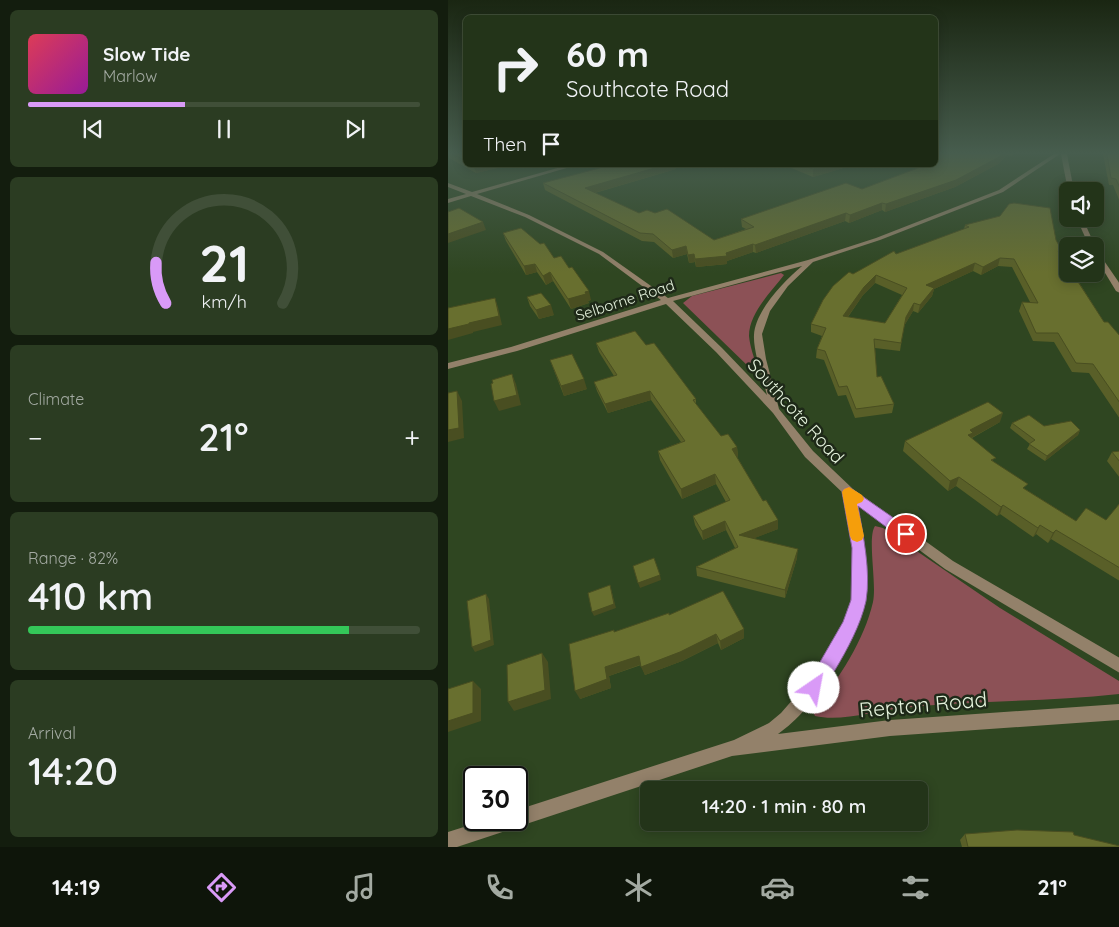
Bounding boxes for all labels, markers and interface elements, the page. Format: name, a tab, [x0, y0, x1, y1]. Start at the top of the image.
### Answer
text: 60 m	[566, 32, 649, 76]
icon: right	[483, 35, 548, 100]
text: Slow Tide	[103, 42, 191, 66]
text: Marlow	[103, 66, 157, 86]
text: Southcote Road	[566, 75, 729, 103]
icon: previous	[79, 115, 107, 143]
icon: pause	[210, 115, 238, 143]
icon: next	[341, 115, 369, 143]
icon: arrive	[537, 130, 565, 158]
text: Then	[483, 132, 527, 156]
map controls	[1059, 182, 1104, 282]
button: sound	[1059, 182, 1104, 227]
text: 21	[199, 230, 249, 295]
button: layers	[1059, 237, 1104, 282]
street label: Selborne Road	[573, 275, 677, 325]
text: km/h	[201, 290, 247, 312]
street label: Southcote Road	[743, 354, 849, 468]
text: Climate	[28, 389, 84, 409]
text: 21°	[198, 413, 248, 461]
text: −	[28, 420, 43, 455]
text: +	[404, 420, 420, 455]
pin	[885, 513, 927, 555]
icon: arrive	[892, 520, 920, 548]
text: Range · 82%	[28, 548, 118, 568]
text: 410 km	[28, 572, 153, 620]
position arrow	[787, 661, 839, 713]
street label: Repton Road	[858, 685, 988, 723]
text: Arrival	[28, 723, 76, 743]
text: 14:20	[28, 747, 118, 795]
speed limit sign: 30	[463, 766, 528, 831]
text: 14:20 · 1 min · 80 m	[702, 794, 866, 818]
icon: directions	[204, 870, 239, 905]
icon: music	[343, 870, 378, 905]
icon: phone	[482, 870, 517, 905]
icon: climate	[621, 870, 656, 905]
icon: car	[760, 870, 795, 905]
icon: filters	[898, 870, 933, 905]
text: 14:19	[52, 873, 100, 901]
text: 21°	[1037, 873, 1067, 901]

